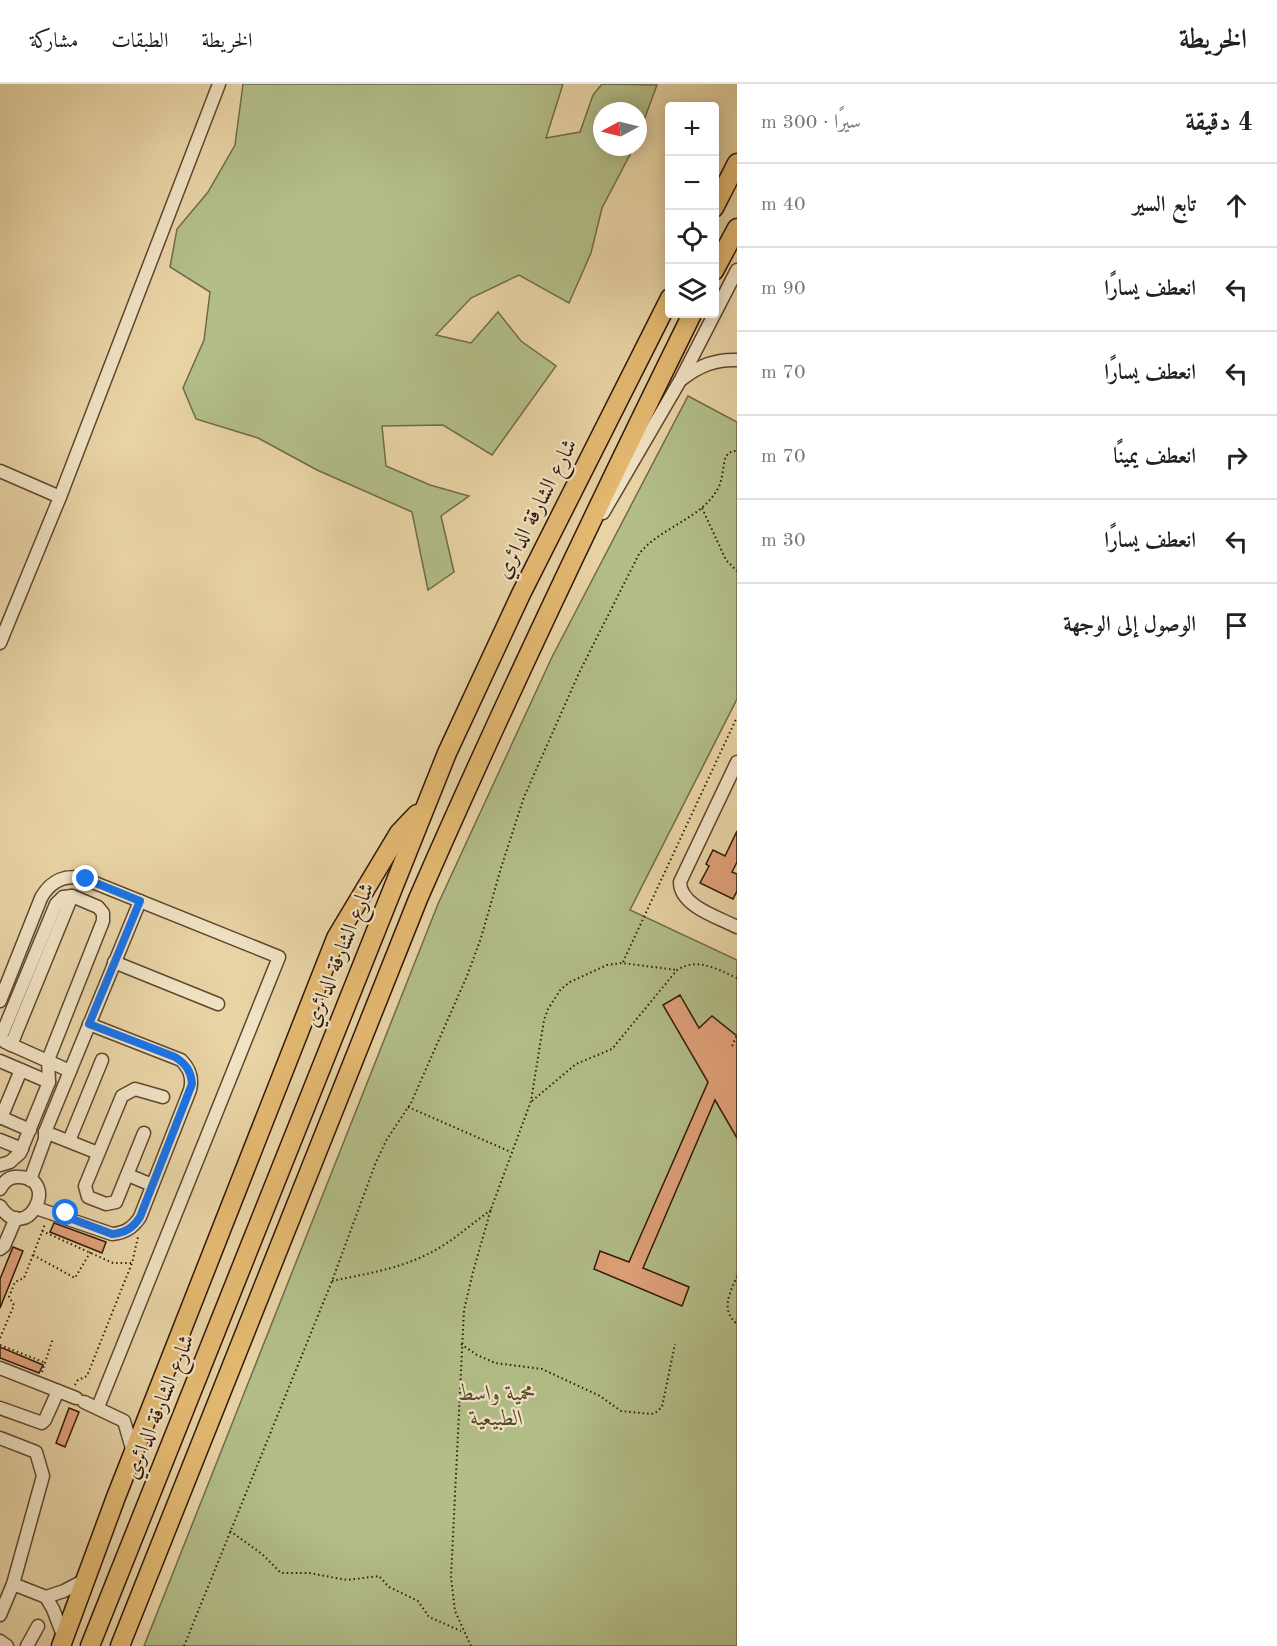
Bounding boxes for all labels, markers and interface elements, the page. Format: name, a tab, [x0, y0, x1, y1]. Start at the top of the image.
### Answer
text: الخريطة	[1179, 27, 1247, 55]
text: مشاركة	[30, 31, 78, 52]
text: الطبقات	[111, 31, 168, 52]
text: الخريطة	[201, 31, 253, 52]
north arrow	[593, 102, 647, 156]
map controls	[665, 102, 719, 318]
button: +	[665, 102, 719, 156]
text: 4 دقيقة	[1185, 110, 1253, 136]
text: سيرًا · 300 m	[761, 113, 861, 133]
button: −	[665, 156, 719, 210]
icon: ahead	[1220, 189, 1253, 222]
text: تابع السير	[1132, 194, 1196, 216]
text: 40 m	[761, 195, 806, 215]
button: locate	[665, 210, 719, 264]
button: layers	[665, 264, 719, 318]
icon: left	[1220, 273, 1253, 306]
text: انعطف يسارًا	[1104, 278, 1196, 300]
text: 90 m	[761, 279, 806, 299]
icon: left	[1220, 357, 1253, 390]
text: انعطف يسارًا	[1104, 362, 1196, 384]
text: 70 m	[761, 363, 806, 383]
street label: شارع الشارقة الدائري	[492, 436, 587, 585]
icon: right	[1220, 441, 1253, 474]
text: انعطف يمينًا	[1113, 446, 1196, 468]
text: 70 m	[761, 447, 806, 467]
icon: left	[1220, 525, 1253, 558]
text: انعطف يسارًا	[1104, 530, 1196, 552]
text: 30 m	[761, 531, 806, 551]
icon: arrive	[1220, 609, 1253, 642]
text: الوصول إلى الوجهة	[1063, 614, 1196, 636]
route end	[72, 865, 98, 891]
street label: شارع الشارقة الدائري	[301, 880, 385, 1033]
route start	[52, 1199, 78, 1225]
street label: شارع الشارقة الدائري	[121, 1332, 205, 1485]
park label: محمية واسط الطبيعية	[458, 1382, 536, 1431]

